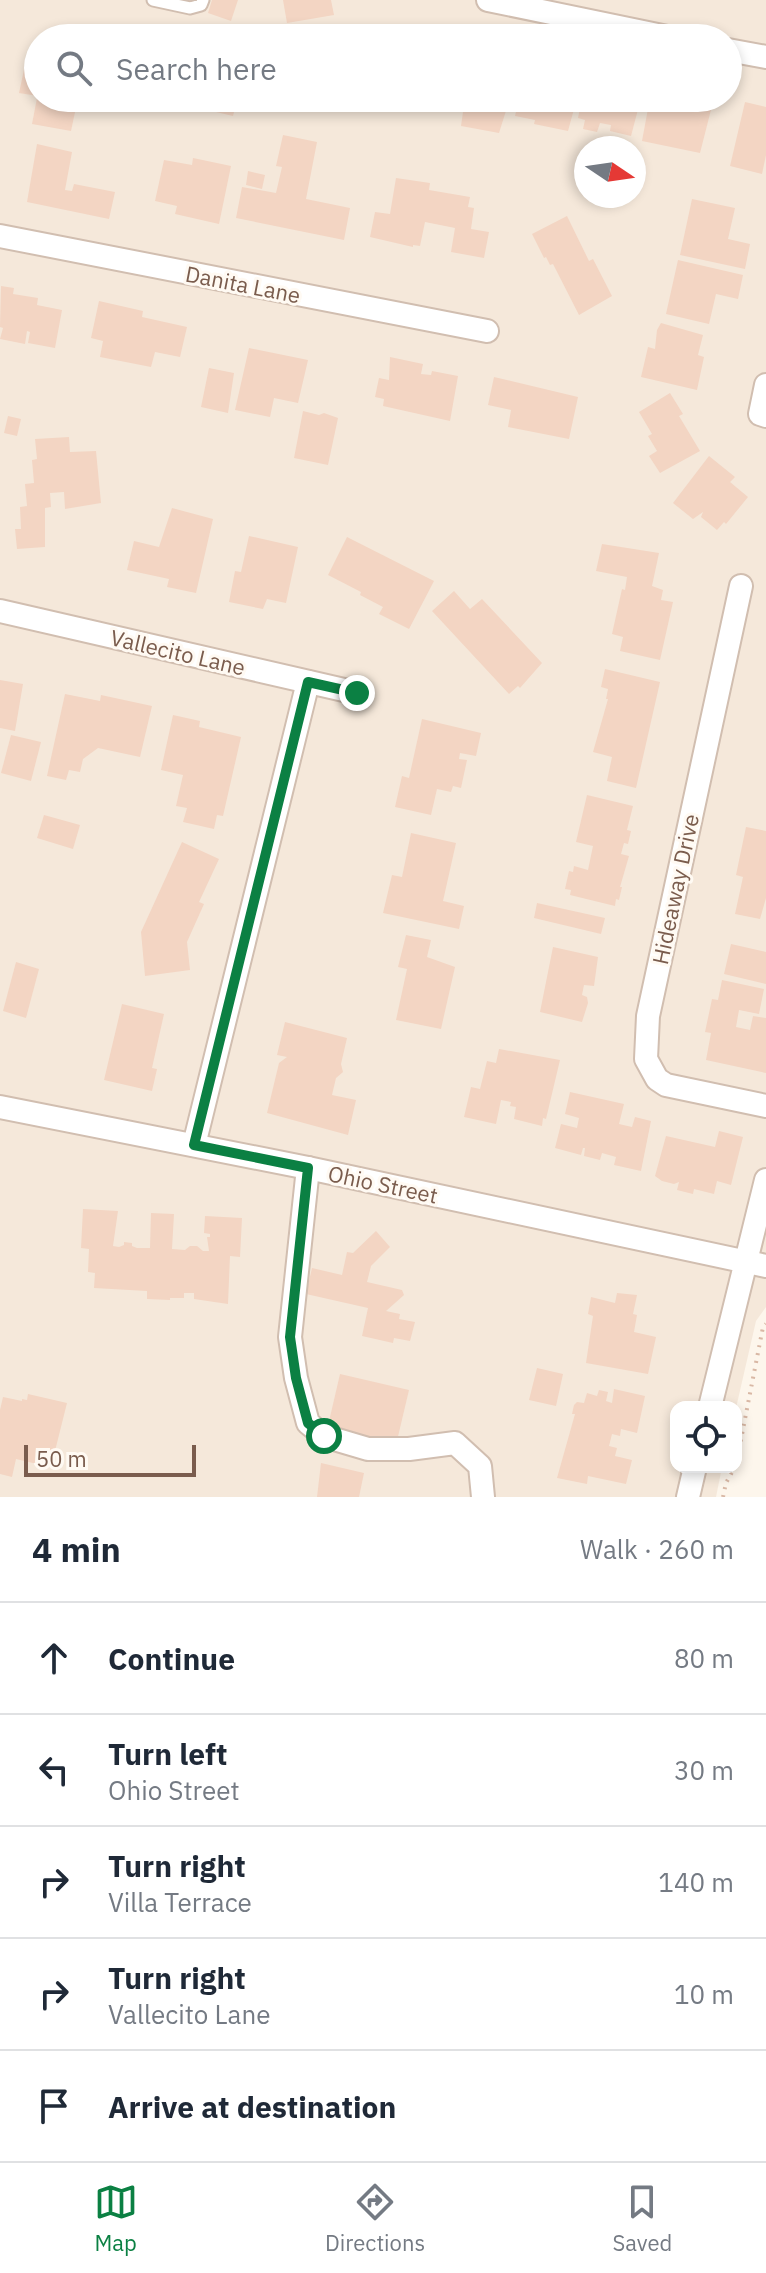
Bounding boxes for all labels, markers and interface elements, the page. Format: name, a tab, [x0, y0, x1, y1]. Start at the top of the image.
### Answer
search box	[24, 24, 742, 112]
icon: search	[52, 46, 96, 90]
text: Search here	[116, 49, 277, 88]
north arrow	[574, 136, 646, 208]
street label: Danita Lane	[183, 259, 303, 309]
street label: Vallecito Lane	[108, 622, 248, 682]
route end	[339, 675, 375, 711]
street label: Hideaway Drive	[645, 811, 705, 967]
street label: Ohio Street	[325, 1158, 441, 1210]
map controls	[670, 1401, 742, 1473]
button: locate	[670, 1401, 742, 1473]
route start	[306, 1418, 342, 1454]
scale bar	[24, 1441, 196, 1477]
text: 50 m	[36, 1444, 87, 1473]
text: 4 min	[32, 1527, 121, 1571]
text: Walk · 260 m	[580, 1532, 734, 1566]
icon: ahead	[32, 1636, 76, 1680]
text: Continue	[108, 1639, 235, 1678]
text: 80 m	[674, 1641, 734, 1675]
text: Turn left	[108, 1734, 227, 1773]
icon: left	[32, 1748, 76, 1792]
text: 30 m	[674, 1753, 734, 1787]
text: Ohio Street	[108, 1773, 240, 1807]
text: Turn right	[108, 1846, 246, 1885]
icon: right	[32, 1860, 76, 1904]
text: 140 m	[658, 1865, 734, 1899]
text: Villa Terrace	[108, 1885, 252, 1919]
text: Turn right	[108, 1958, 246, 1997]
icon: right	[32, 1972, 76, 2016]
text: 10 m	[674, 1977, 734, 2011]
text: Vallecito Lane	[108, 1997, 270, 2031]
icon: arrive	[32, 2084, 76, 2128]
text: Arrive at destination	[108, 2087, 396, 2126]
tab: Map	[94, 2180, 138, 2257]
tab: Directions	[325, 2180, 425, 2257]
tab: Saved	[612, 2180, 672, 2257]

